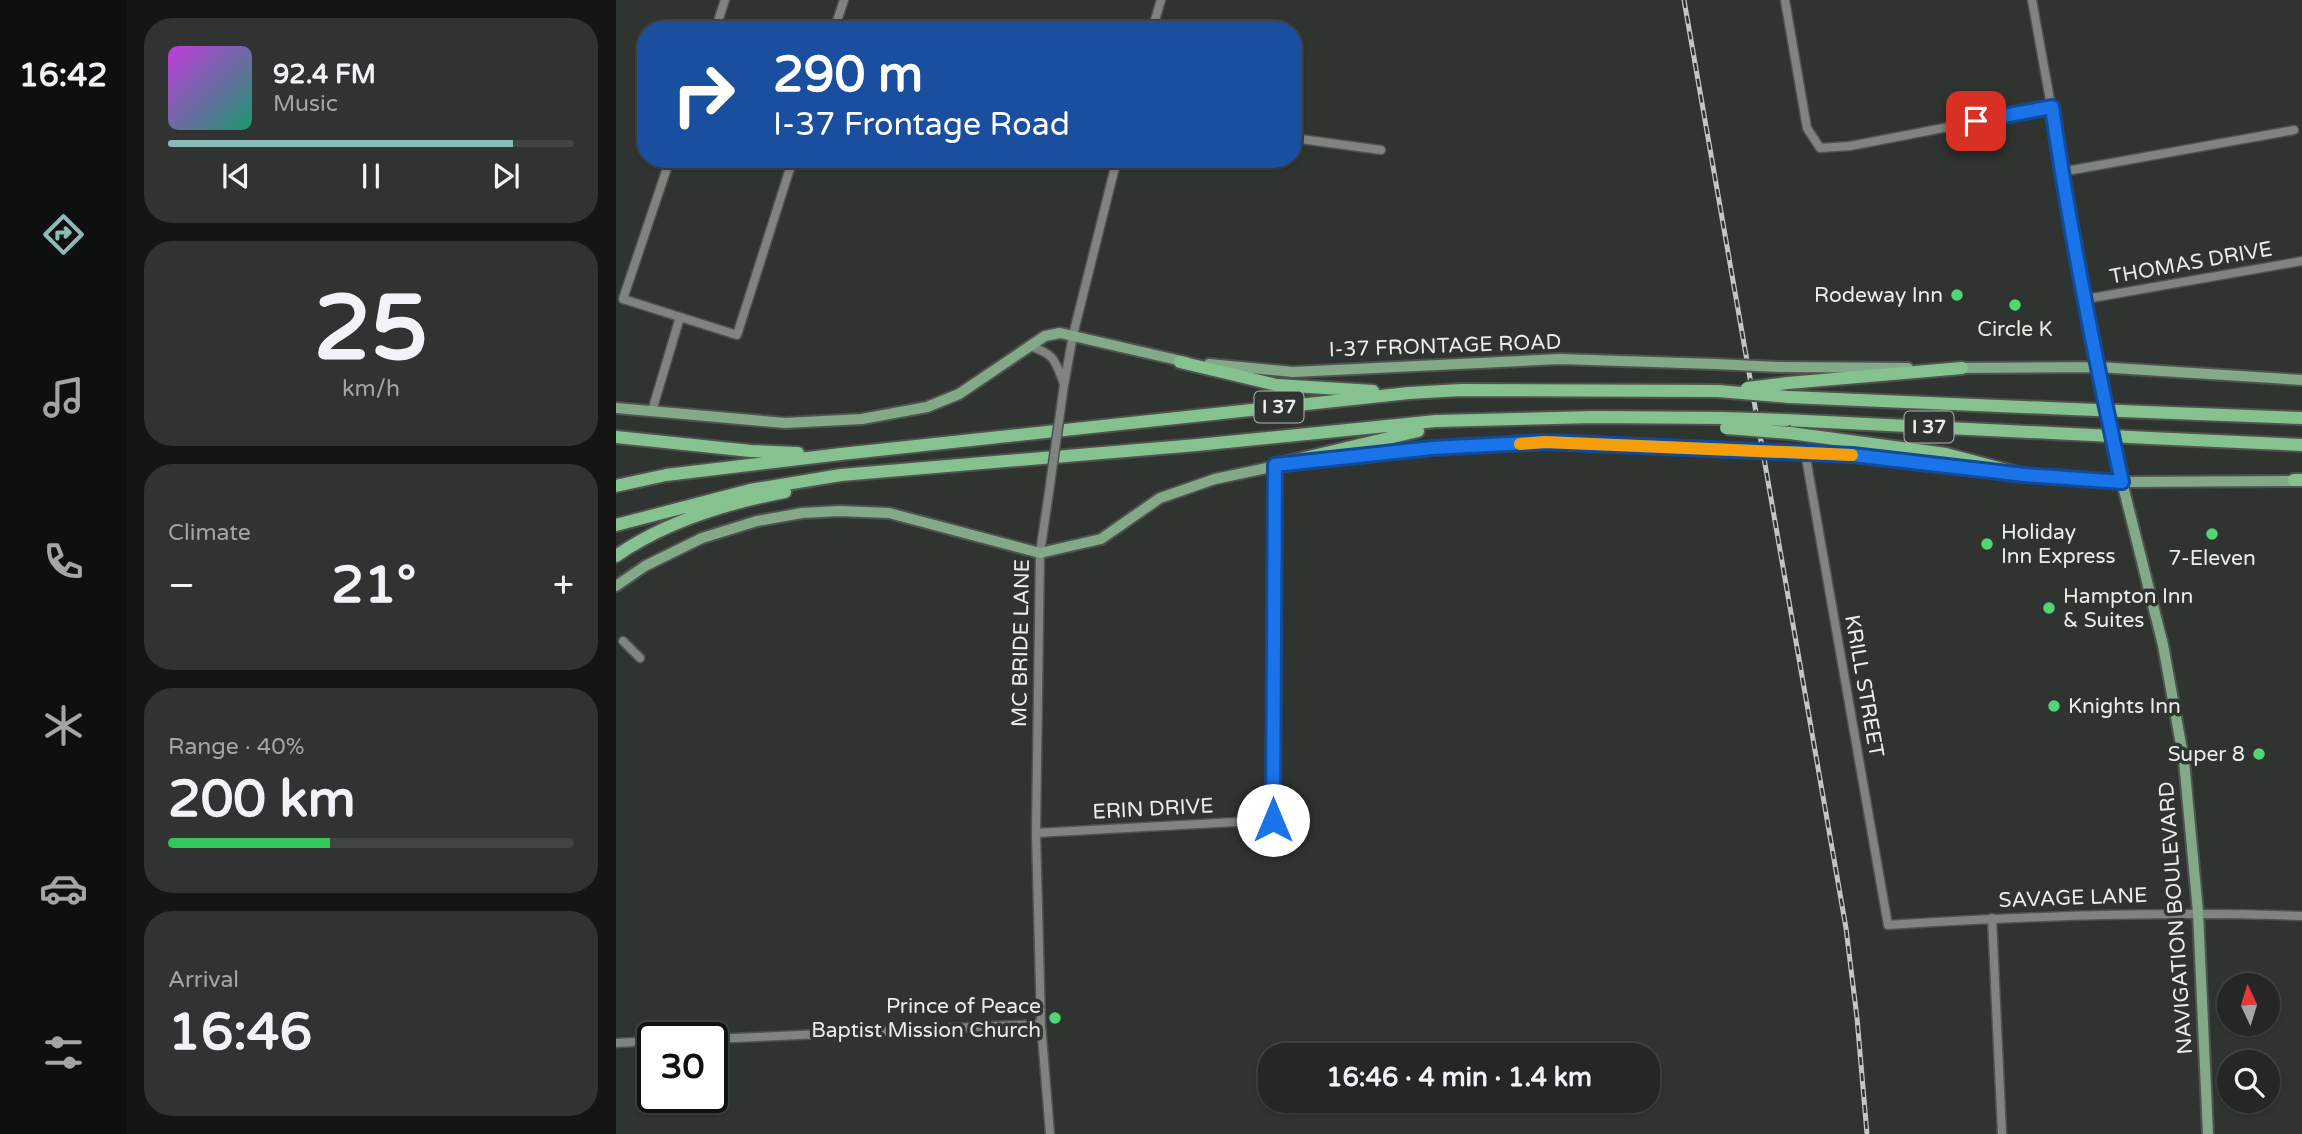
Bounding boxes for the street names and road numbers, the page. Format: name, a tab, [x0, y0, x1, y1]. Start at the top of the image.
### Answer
street label: THOMAS DRIVE	[2108, 236, 2274, 290]
street label: I-37 FRONTAGE ROAD	[1328, 329, 1562, 363]
road number: I 37	[1254, 392, 1304, 422]
road number: I 37	[1904, 412, 1954, 442]
street label: MC BRIDE LANE	[1007, 559, 1035, 727]
street label: KRILL STREET	[1839, 613, 1889, 759]
street label: NAVIGATION BOULEVARD	[2154, 781, 2198, 1055]
street label: ERIN DRIVE	[1092, 793, 1214, 825]
street label: SAVAGE LANE	[1998, 883, 2148, 913]

